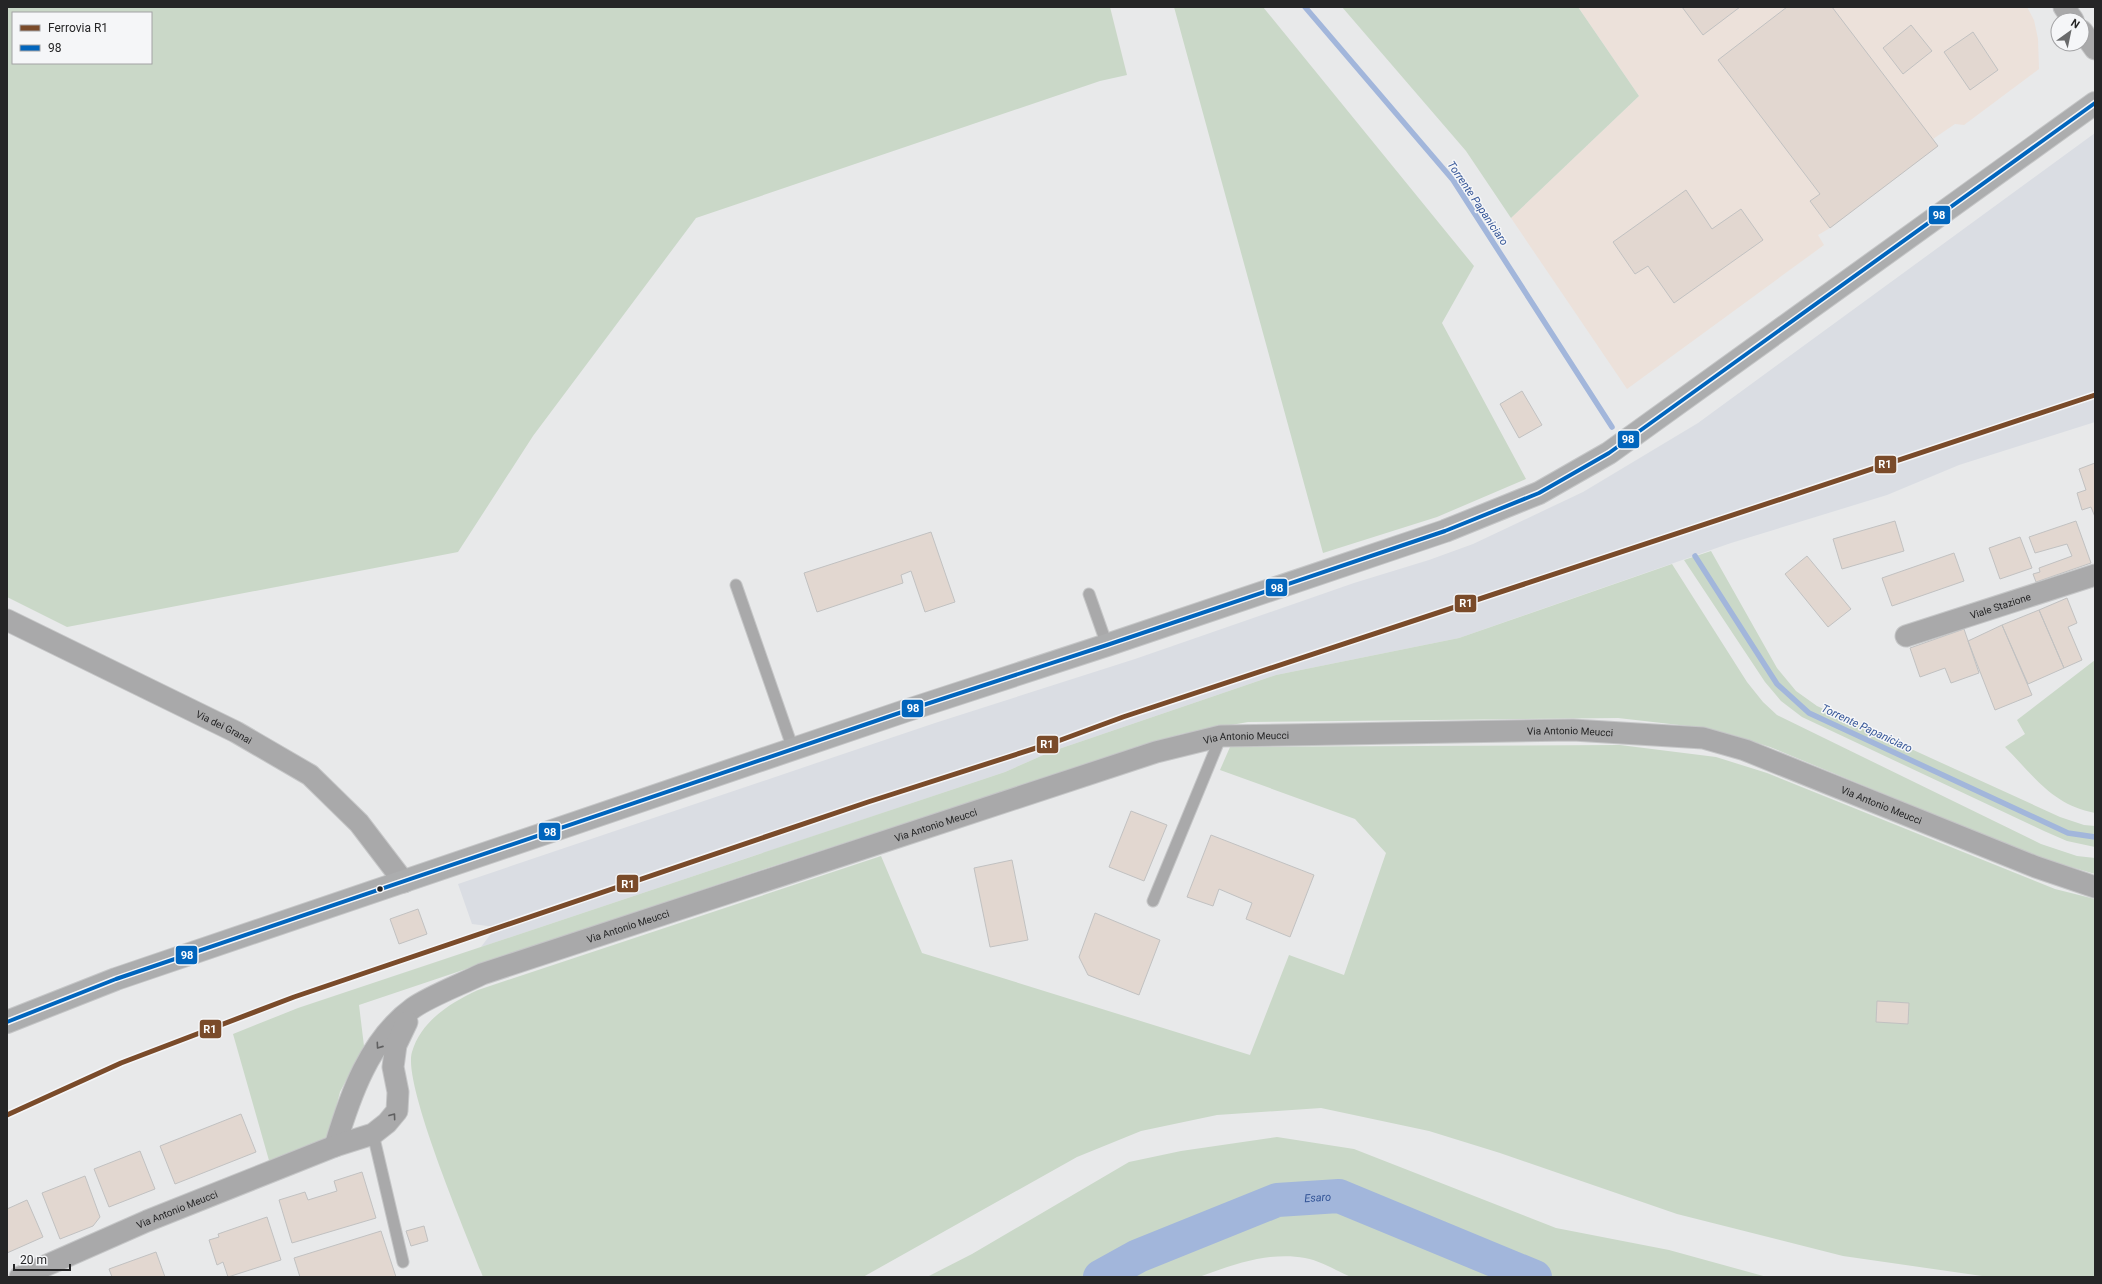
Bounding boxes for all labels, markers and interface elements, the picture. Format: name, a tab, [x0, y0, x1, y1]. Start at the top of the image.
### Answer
legend	[12, 12, 152, 64]
north arrow	[2050, 12, 2090, 52]
text: N	[2068, 16, 2082, 32]
text: Ferrovia R1	[48, 21, 108, 35]
text: 98	[48, 41, 62, 55]
water label: Torrente Papaniciaro	[1445, 159, 1511, 248]
line badge: 98	[1928, 205, 1951, 225]
text: 98	[1933, 209, 1945, 222]
line badge: 98	[1617, 430, 1640, 449]
text: 98	[1622, 433, 1634, 446]
line badge: R1	[1874, 455, 1897, 474]
text: R1	[1878, 458, 1892, 471]
line badge: 98	[1265, 578, 1288, 597]
text: 98	[1271, 582, 1283, 595]
street label: Viale Stazione	[1969, 591, 2032, 621]
line badge: R1	[1454, 594, 1477, 613]
text: R1	[1459, 597, 1473, 610]
line badge: 98	[901, 699, 924, 718]
text: 98	[907, 702, 919, 715]
water label: Torrente Papaniciaro	[1819, 702, 1914, 755]
street label: Via dei Granai	[194, 708, 254, 746]
street label: Via Antonio Meucci	[1527, 725, 1613, 738]
street label: Via Antonio Meucci	[1202, 730, 1289, 746]
line badge: R1	[1036, 735, 1059, 754]
text: R1	[1040, 738, 1054, 751]
street label: Via Antonio Meucci	[1839, 784, 1923, 827]
street label: Via Antonio Meucci	[893, 806, 979, 844]
line badge: 98	[538, 822, 561, 841]
text: 98	[544, 826, 556, 839]
line badge: R1	[616, 874, 639, 893]
text: R1	[621, 878, 635, 891]
unlabelled marker	[375, 884, 385, 894]
street label: Via Antonio Meucci	[585, 908, 671, 945]
line badge: 98	[175, 945, 198, 965]
text: 98	[181, 949, 193, 962]
line badge: R1	[199, 1019, 222, 1039]
text: R1	[203, 1023, 217, 1036]
one-way arrow	[376, 1041, 383, 1048]
one-way arrow	[388, 1113, 395, 1120]
street label: Via Antonio Meucci	[135, 1188, 219, 1231]
water label: Esaro	[1304, 1191, 1332, 1205]
scale bar	[14, 1246, 70, 1272]
text: 20 m	[20, 1253, 47, 1267]

